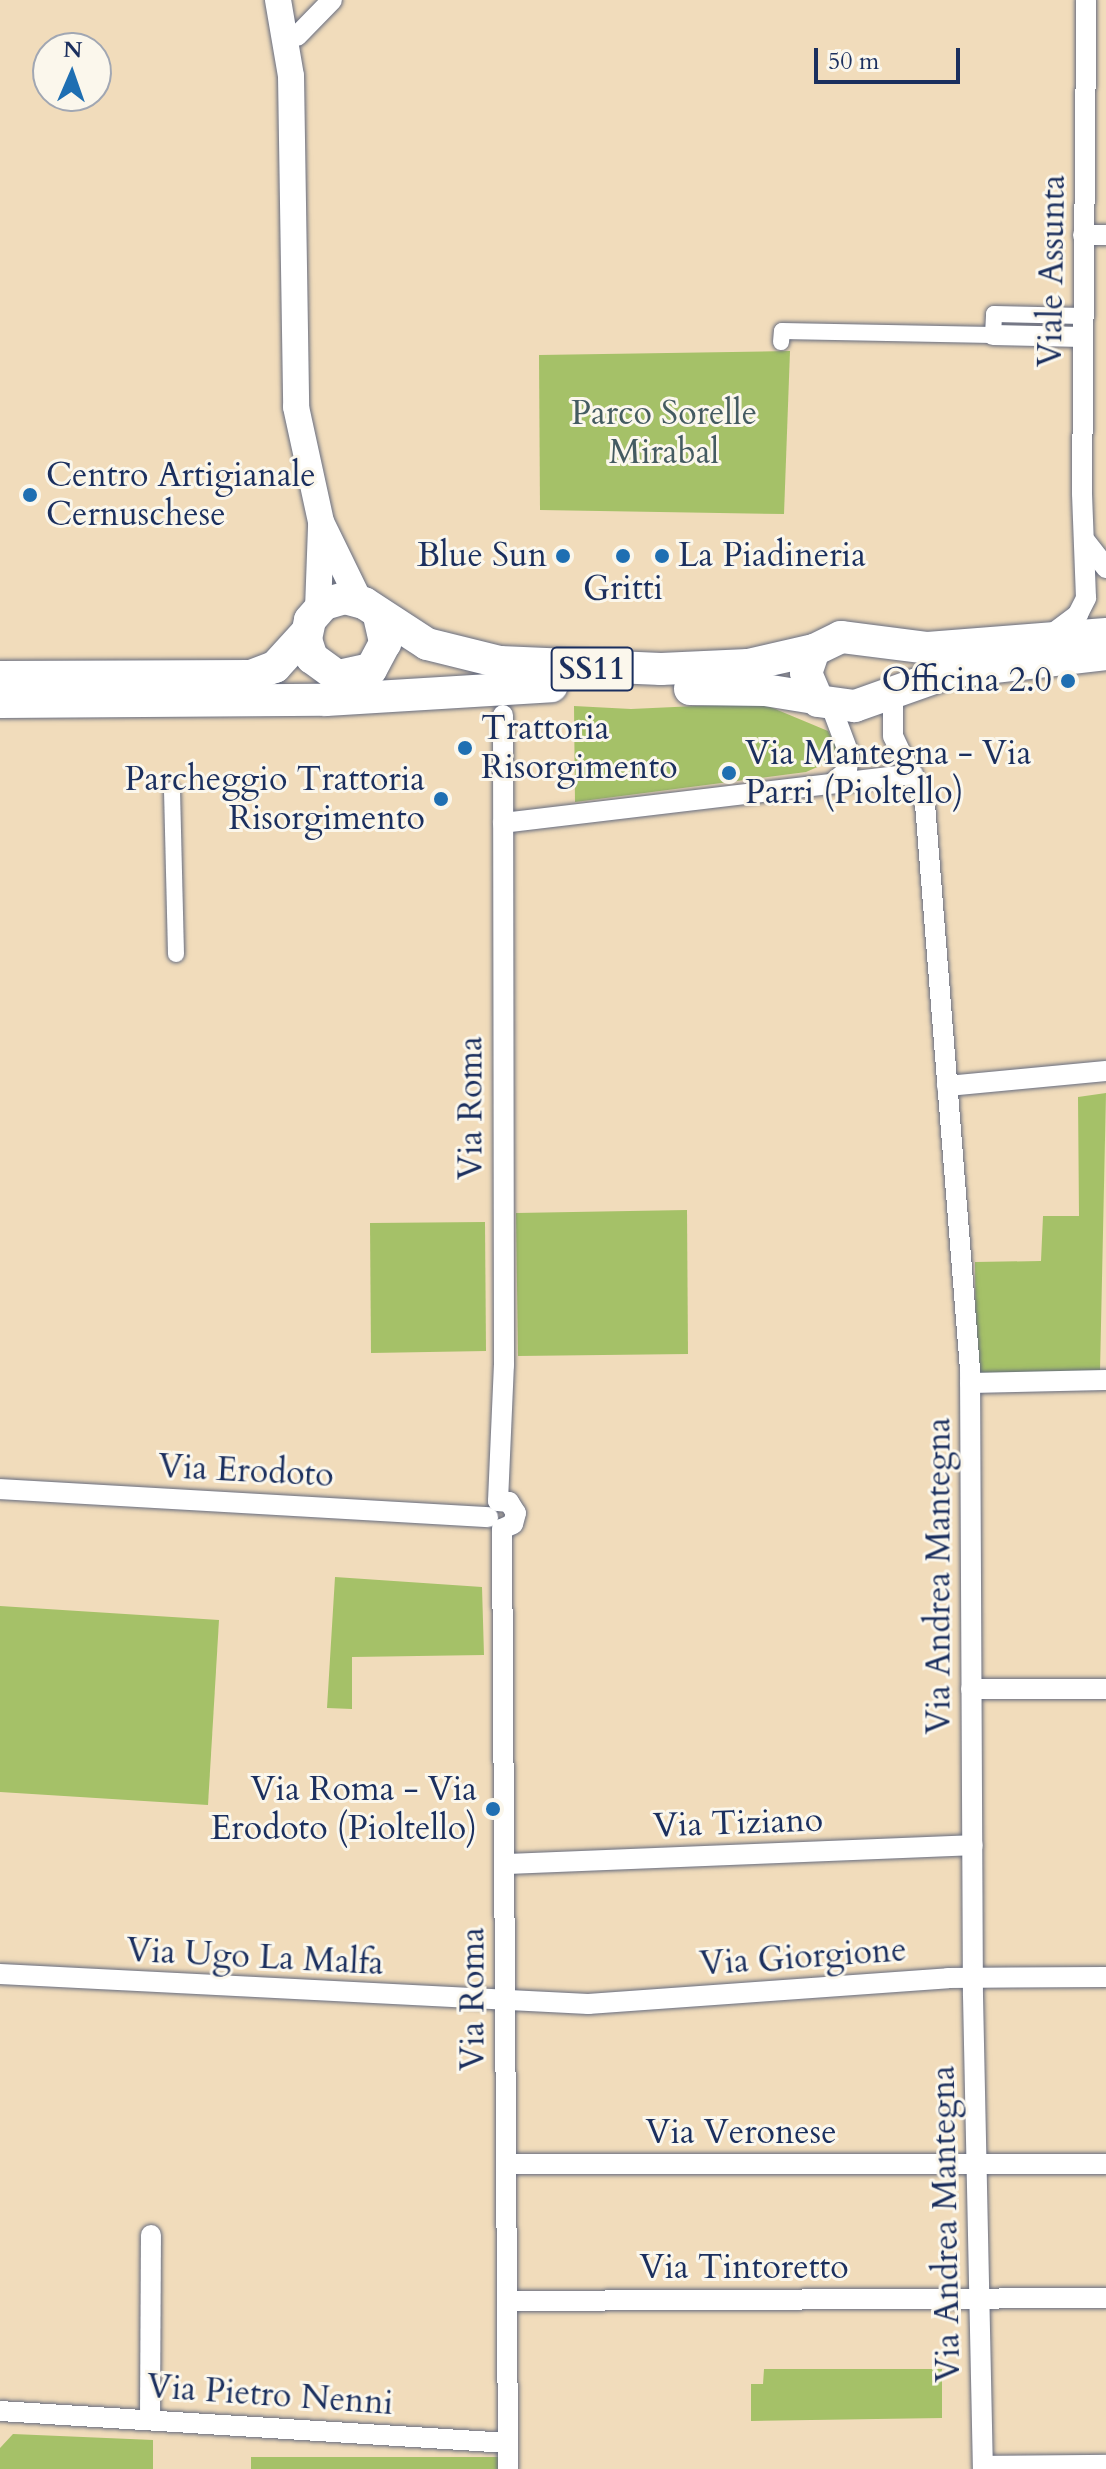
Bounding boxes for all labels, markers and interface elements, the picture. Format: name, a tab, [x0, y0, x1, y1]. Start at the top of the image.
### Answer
north arrow	[32, 32, 112, 112]
scale bar	[818, 32, 964, 82]
text: N	[63, 35, 83, 65]
text: 50 m	[828, 45, 879, 78]
street label: Viale Assunta	[1030, 174, 1074, 368]
park label: Parco Sorelle Mirabal	[571, 393, 757, 472]
place label: Centro Artigianale Cernuschese	[46, 455, 316, 534]
marker: Centro Artigianale Cernuschese	[21, 486, 39, 504]
place label: Blue Sun	[417, 536, 547, 576]
place label: La Piadineria	[678, 536, 866, 576]
marker: Blue Sun	[554, 547, 572, 565]
marker: Gritti	[614, 547, 632, 565]
marker: La Piadineria	[653, 547, 671, 565]
place label: Gritti	[583, 569, 663, 609]
road number: SS11	[550, 641, 634, 697]
place label: Officina 2.0	[882, 661, 1052, 701]
marker: Officina 2.0	[1059, 672, 1077, 690]
place label: Trattoria Risorgimento	[481, 708, 678, 788]
place label: Via Mantegna - Via Parri (Pioltello)	[745, 733, 1031, 812]
marker: Trattoria Risorgimento	[456, 739, 474, 757]
place label: Parcheggio Trattoria Risorgimento	[124, 759, 425, 838]
marker: Via Mantegna - Via Parri (Pioltello)	[720, 764, 738, 782]
marker: Parcheggio Trattoria Risorgimento	[432, 790, 450, 808]
street label: Via Roma	[451, 1036, 491, 1180]
street label: Via Andrea Mantegna	[919, 1418, 959, 1734]
street label: Via Erodoto	[157, 1446, 335, 1496]
place label: Via Roma - Via Erodoto (Pioltello)	[210, 1769, 477, 1848]
marker: Via Roma - Via Erodoto (Pioltello)	[484, 1800, 502, 1818]
street label: Via Tiziano	[652, 1800, 824, 1846]
street label: Via Roma	[453, 1927, 493, 2071]
street label: Via Giorgione	[698, 1929, 908, 1985]
street label: Via Ugo La Malfa	[125, 1930, 385, 1984]
street label: Via Andrea Mantegna	[923, 2065, 969, 2383]
street label: Via Veronese	[645, 2113, 837, 2153]
street label: Via Tintoretto	[639, 2248, 849, 2288]
street label: Via Pietro Nenni	[145, 2366, 395, 2424]

